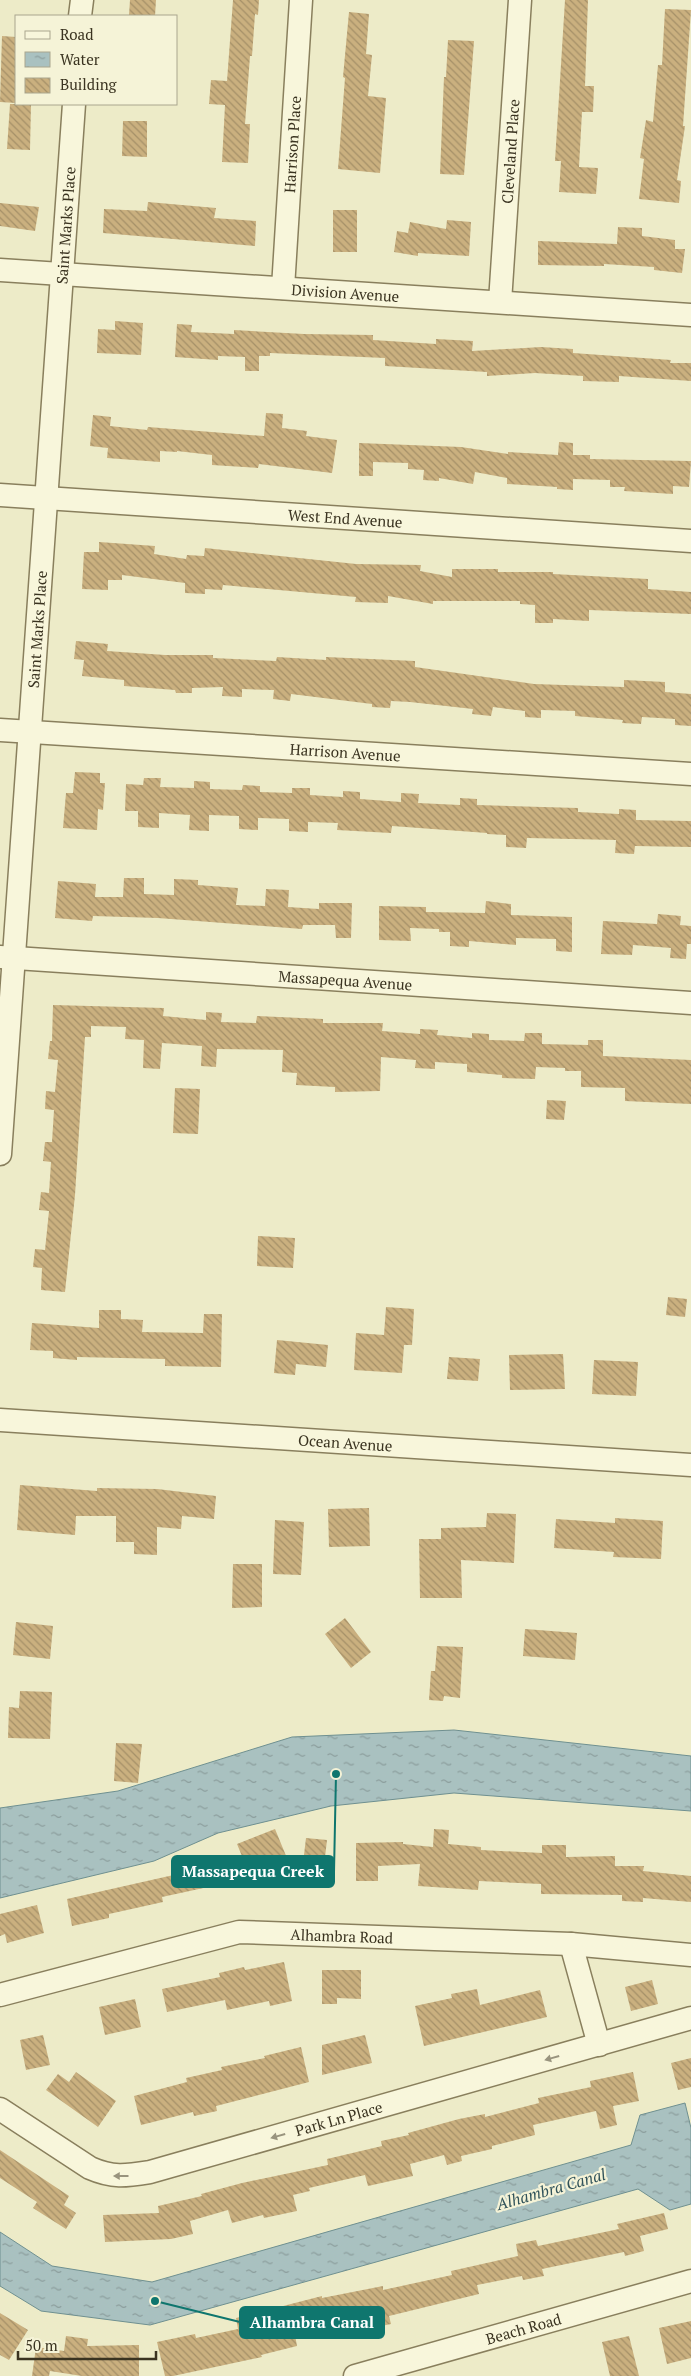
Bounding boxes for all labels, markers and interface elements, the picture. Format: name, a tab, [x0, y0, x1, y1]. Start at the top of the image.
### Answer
legend	[15, 15, 178, 105]
text: Road	[60, 24, 93, 44]
text: Water	[60, 49, 100, 69]
text: Building	[60, 74, 118, 94]
street label: Harrison Place	[279, 95, 305, 193]
street label: Cleveland Place	[497, 98, 523, 204]
street label: Saint Marks Place	[51, 166, 80, 285]
street label: Division Avenue	[291, 279, 400, 306]
street label: West End Avenue	[287, 504, 403, 532]
street label: Saint Marks Place	[23, 570, 51, 689]
street label: Harrison Avenue	[289, 738, 401, 765]
street label: Massapequa Avenue	[278, 966, 413, 994]
street label: Ocean Avenue	[298, 1429, 393, 1456]
callout: Massapequa Creek	[172, 1856, 334, 1887]
text: Massapequa Creek	[182, 1860, 325, 1882]
street label: Alhambra Road	[290, 1924, 393, 1948]
one-way arrow	[544, 2055, 559, 2063]
street label: Park Ln Place	[293, 2096, 385, 2140]
one-way arrow	[270, 2132, 285, 2140]
water label: Alhambra Canal	[493, 2163, 609, 2215]
one-way arrow	[112, 2172, 128, 2180]
callout: Alhambra Canal	[240, 2307, 384, 2338]
street label: Beach Road	[483, 2308, 563, 2349]
text: Alhambra Canal	[250, 2311, 374, 2333]
scale bar	[18, 2328, 155, 2360]
text: 50 m	[25, 2335, 58, 2355]

